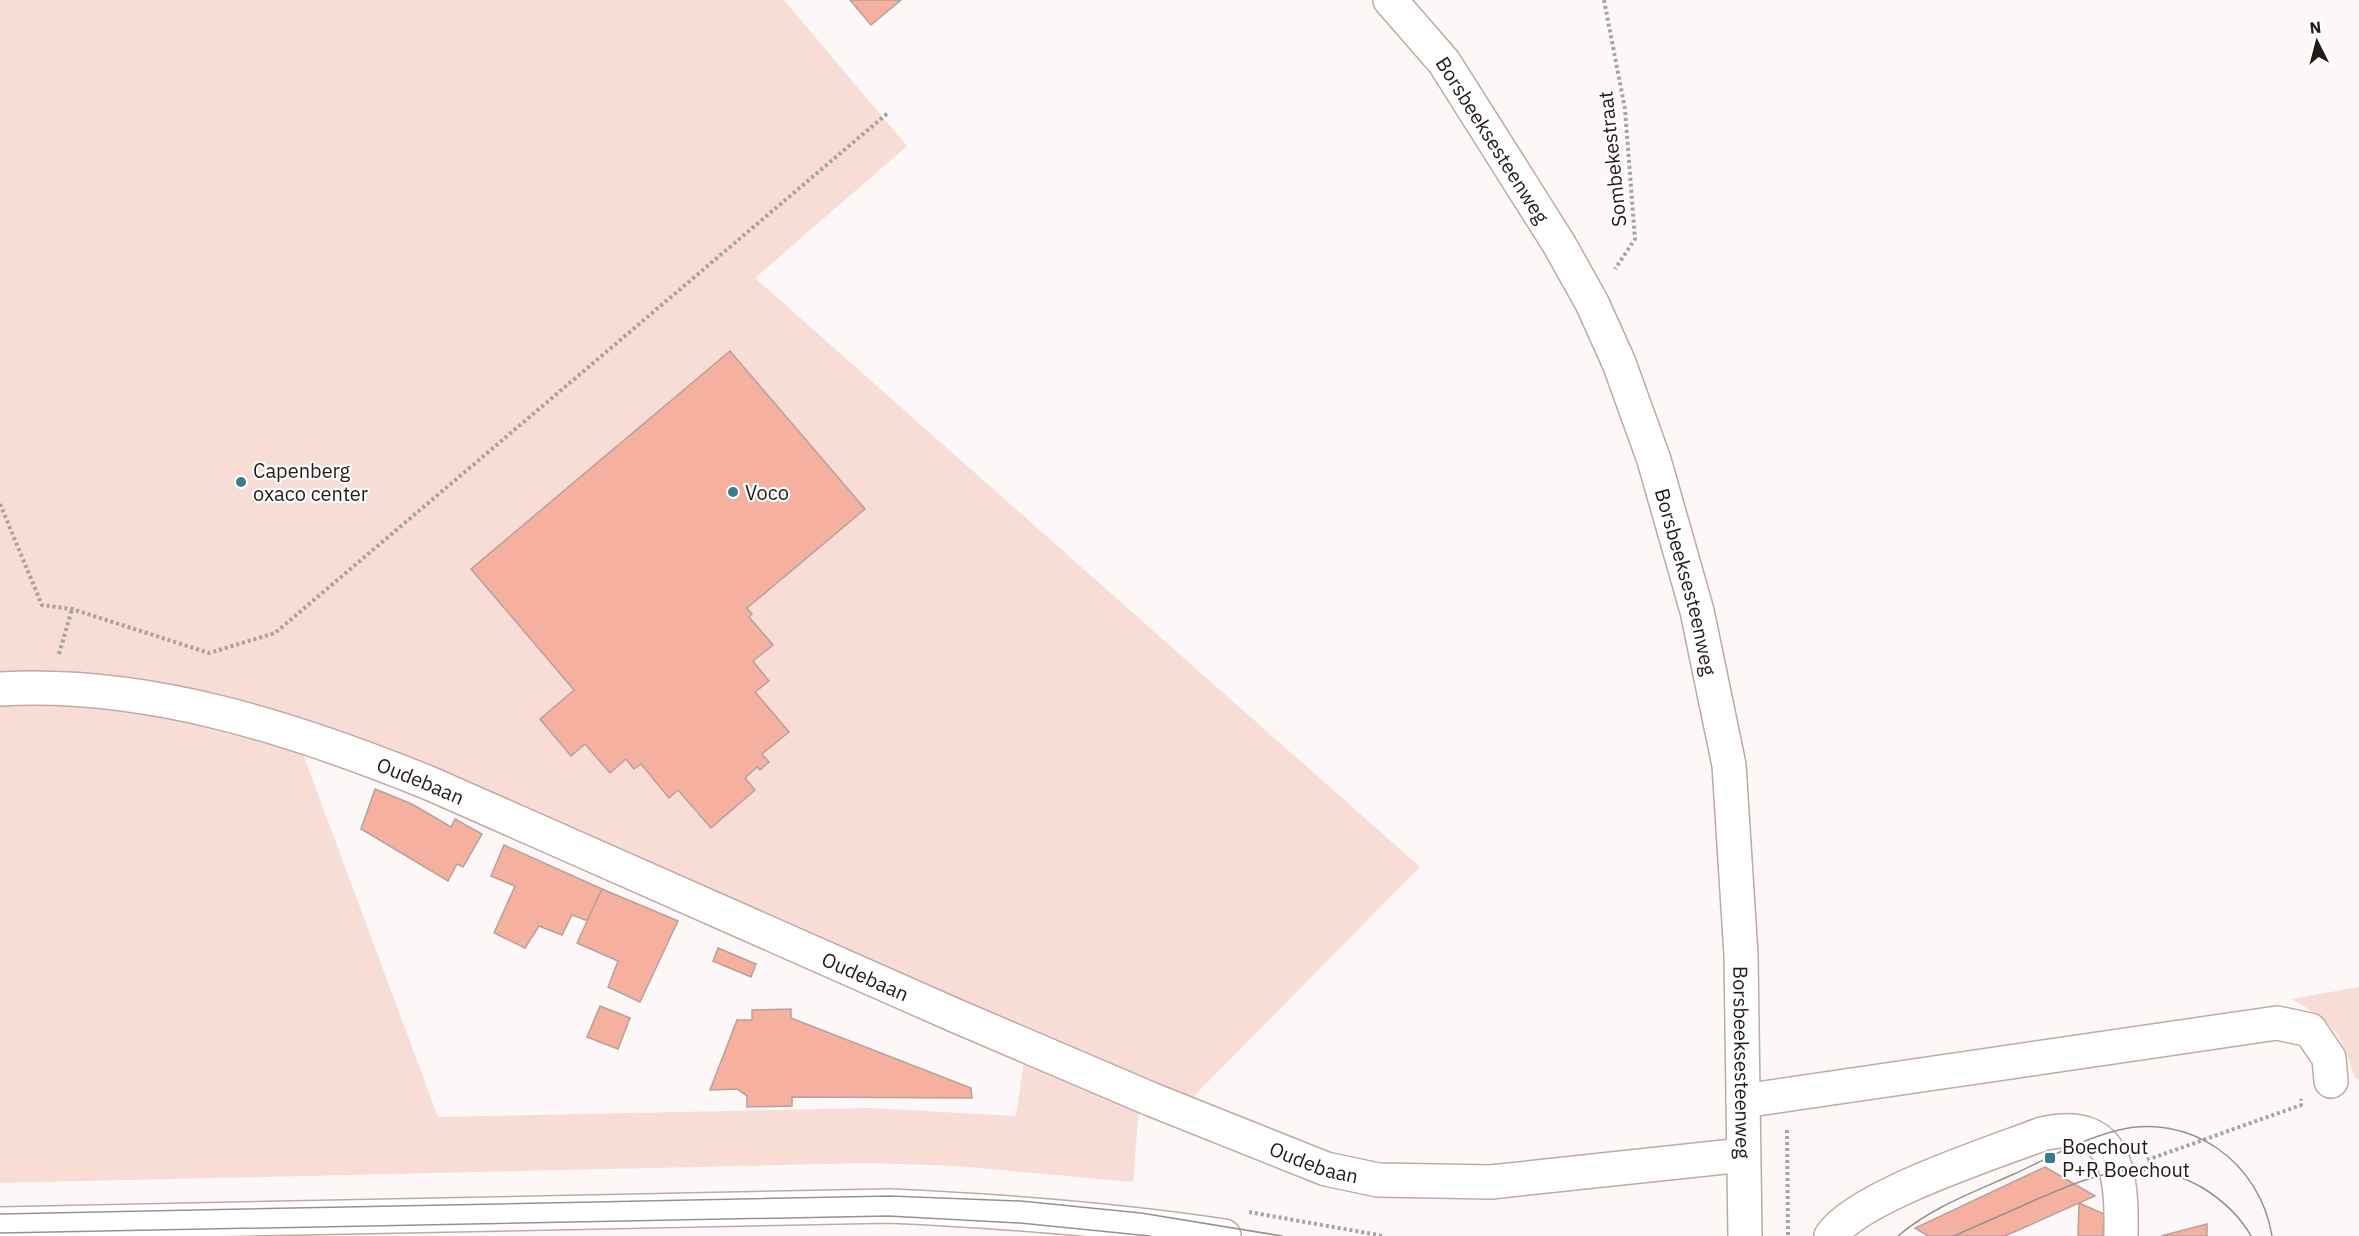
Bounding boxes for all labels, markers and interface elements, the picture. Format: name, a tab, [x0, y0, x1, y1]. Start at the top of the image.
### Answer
north arrow	[2287, 12, 2347, 72]
text: N	[2309, 17, 2322, 38]
street label: Borsbeeksesteenweg	[1430, 51, 1556, 229]
street label: Sombekestraat	[1591, 90, 1633, 228]
place label: Capenberg oxaco center	[253, 457, 368, 507]
marker: Capenberg oxaco center	[234, 475, 248, 489]
place label: Voco	[745, 479, 789, 506]
marker: Voco	[726, 485, 740, 499]
street label: Borsbeeksesteenweg	[1649, 485, 1724, 678]
street label: Oudebaan	[373, 750, 469, 810]
street label: Oudebaan	[818, 945, 913, 1007]
street label: Borsbeeksesteenweg	[1728, 966, 1757, 1159]
place label: Boechout P+R Boechout	[2062, 1133, 2190, 1183]
street label: Oudebaan	[1266, 1134, 1361, 1189]
marker: Boechout P+R Boechout	[2043, 1151, 2057, 1165]

